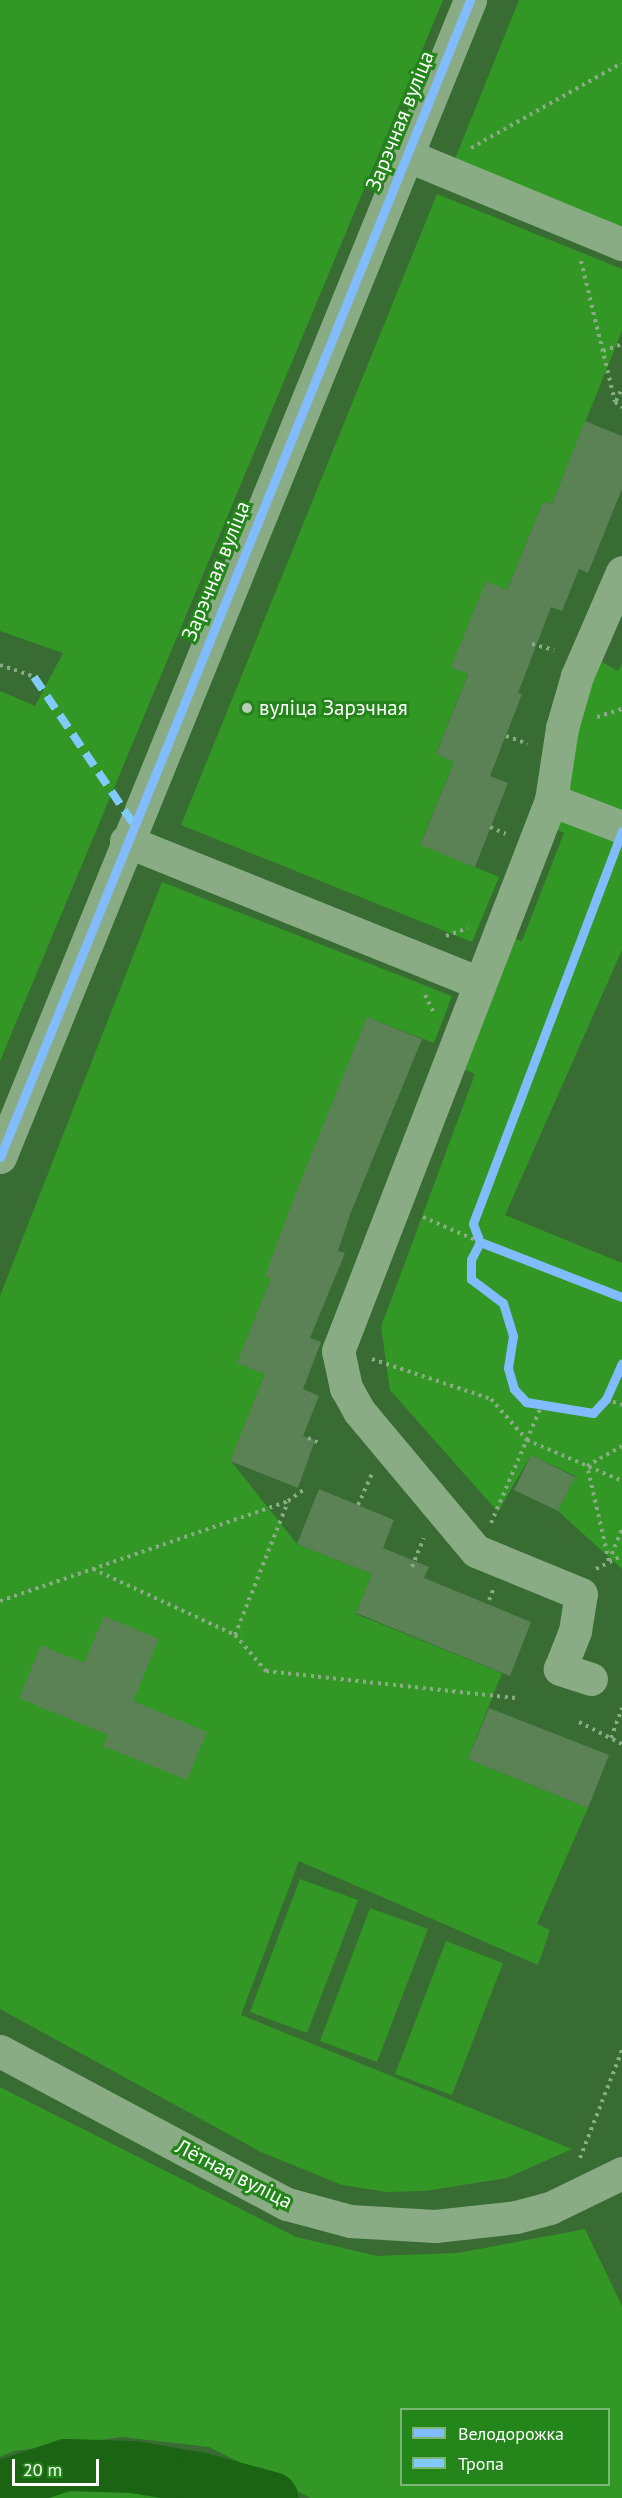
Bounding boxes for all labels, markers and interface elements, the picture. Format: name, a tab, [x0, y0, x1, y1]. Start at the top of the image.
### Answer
street label: Зарэчная вуліца	[360, 47, 440, 195]
street label: Зарэчная вуліца	[176, 497, 256, 645]
place label: вуліца Зарэчная	[259, 695, 408, 721]
marker: вуліца Зарэчная	[240, 701, 254, 715]
street label: Лётная вуліца	[171, 2134, 297, 2214]
legend	[400, 2408, 610, 2486]
text: Велодорожка	[458, 2422, 564, 2445]
scale bar	[15, 2447, 102, 2485]
text: Тропа	[458, 2452, 504, 2475]
text: 20 m	[23, 2458, 62, 2481]

